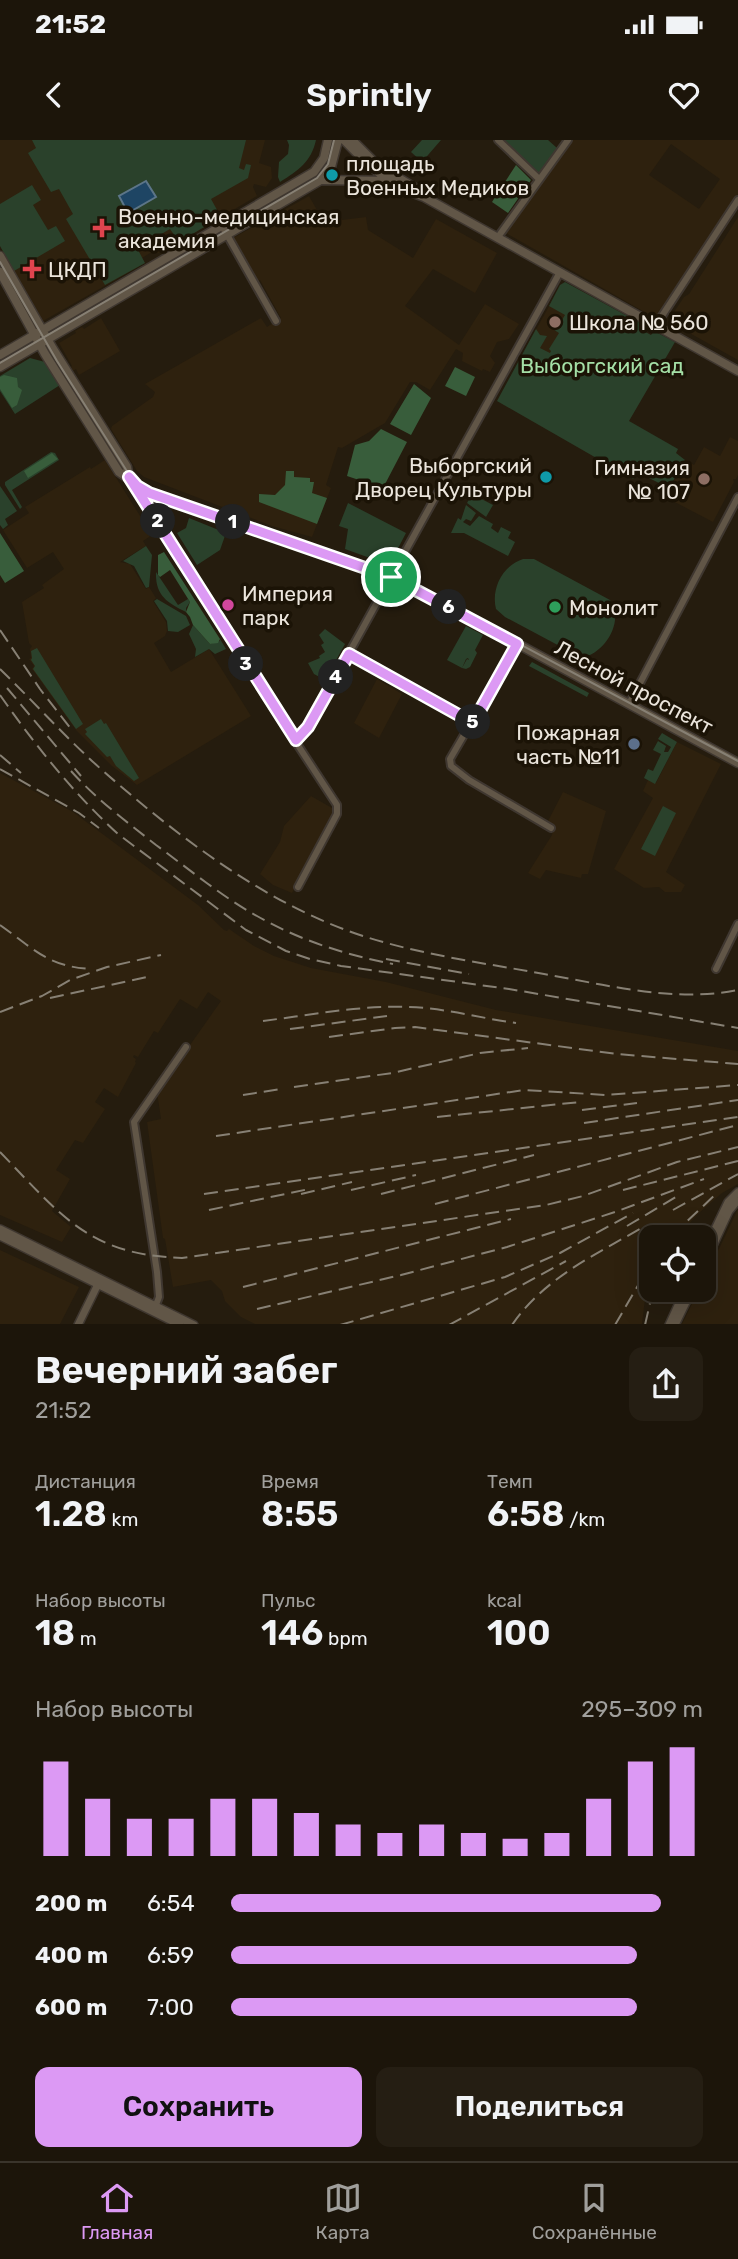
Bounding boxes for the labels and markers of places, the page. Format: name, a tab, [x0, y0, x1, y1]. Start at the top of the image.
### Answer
place label: площадь Военных Медиков	[346, 151, 529, 200]
marker: площадь Военных Медиков	[324, 167, 340, 183]
place label: Военно-медицинская академия	[118, 204, 340, 253]
marker: Военно-медицинская академия	[92, 218, 112, 238]
place label: ЦКДП	[48, 257, 107, 282]
marker: ЦКДП	[22, 259, 42, 279]
place label: Школа № 560	[569, 310, 709, 335]
marker: Школа № 560	[547, 314, 563, 330]
place label: Выборгский Дворец Культуры	[355, 453, 532, 502]
place label: Гимназия № 107	[594, 455, 690, 504]
marker: Выборгский Дворец Культуры	[538, 469, 554, 485]
marker: Гимназия № 107	[696, 471, 712, 487]
pin: 2	[140, 504, 176, 538]
pin: 1	[216, 504, 250, 540]
pin	[361, 547, 421, 607]
place label: Империя парк	[242, 581, 333, 630]
pin: 6	[432, 589, 466, 624]
place label: Монолит	[569, 595, 658, 620]
marker: Империя парк	[220, 597, 236, 613]
marker: Монолит	[547, 599, 563, 615]
pin: 3	[229, 646, 264, 682]
pin: 4	[318, 660, 354, 694]
pin: 5	[456, 704, 490, 740]
place label: Пожарная часть №11	[516, 720, 620, 769]
marker: Пожарная часть №11	[626, 736, 642, 752]

